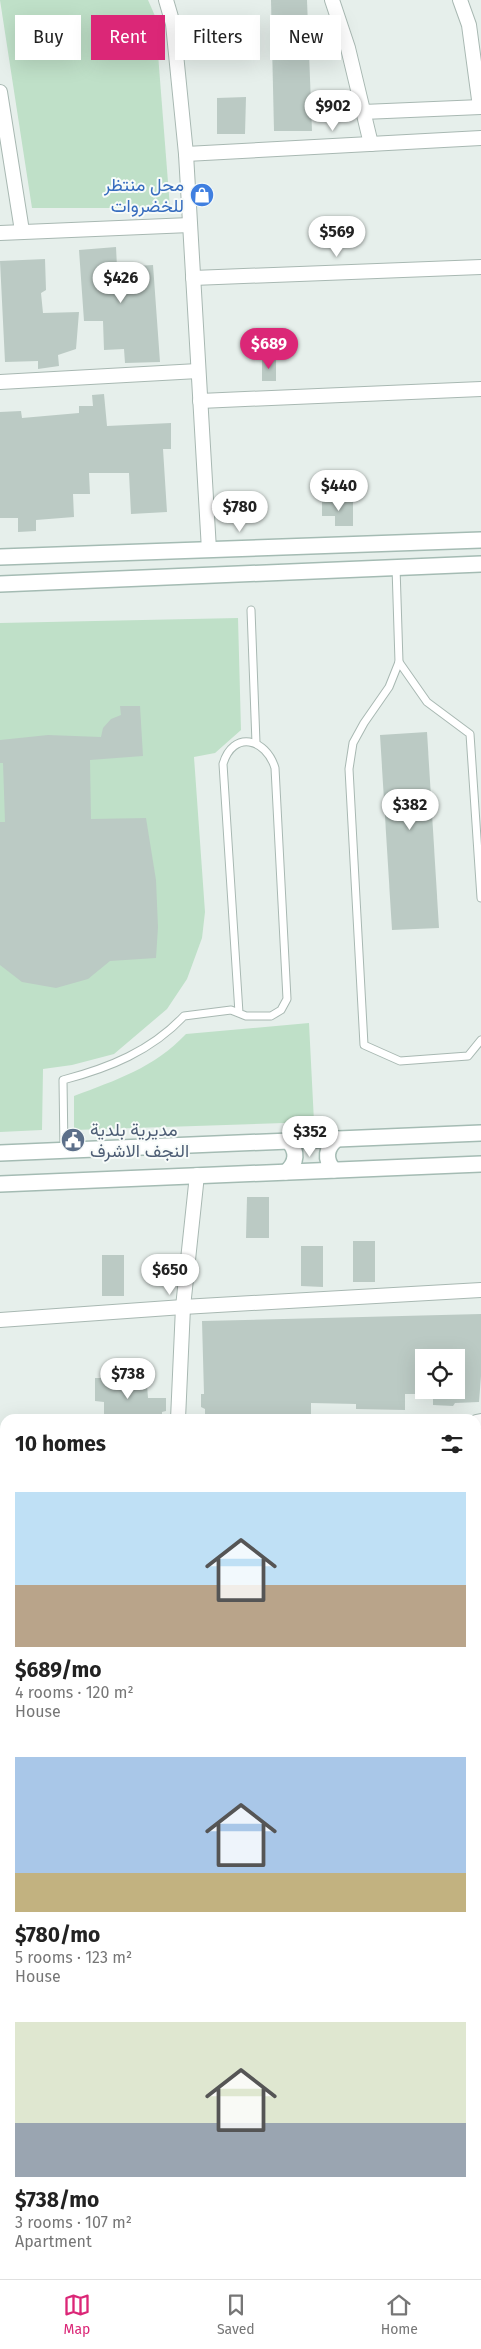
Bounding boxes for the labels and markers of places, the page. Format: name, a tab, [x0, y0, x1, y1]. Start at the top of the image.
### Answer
pin: $902	[303, 90, 363, 132]
place label: محل منتظر للخضروات	[103, 174, 184, 217]
shop icon: محل منتظر للخضروات	[189, 182, 215, 208]
pin: $569	[307, 216, 367, 258]
pin: $426	[91, 262, 151, 304]
pin: $689	[239, 328, 299, 370]
pin: $440	[309, 470, 369, 512]
pin: $780	[210, 490, 270, 533]
pin: $382	[380, 788, 440, 831]
pin: $352	[280, 1116, 340, 1158]
place label: مديرية بلدية النجف الاشرف	[90, 1119, 189, 1162]
public building icon: مديرية بلدية النجف الاشرف	[60, 1127, 86, 1153]
pin: $650	[140, 1254, 200, 1296]
pin: $738	[98, 1358, 158, 1400]

